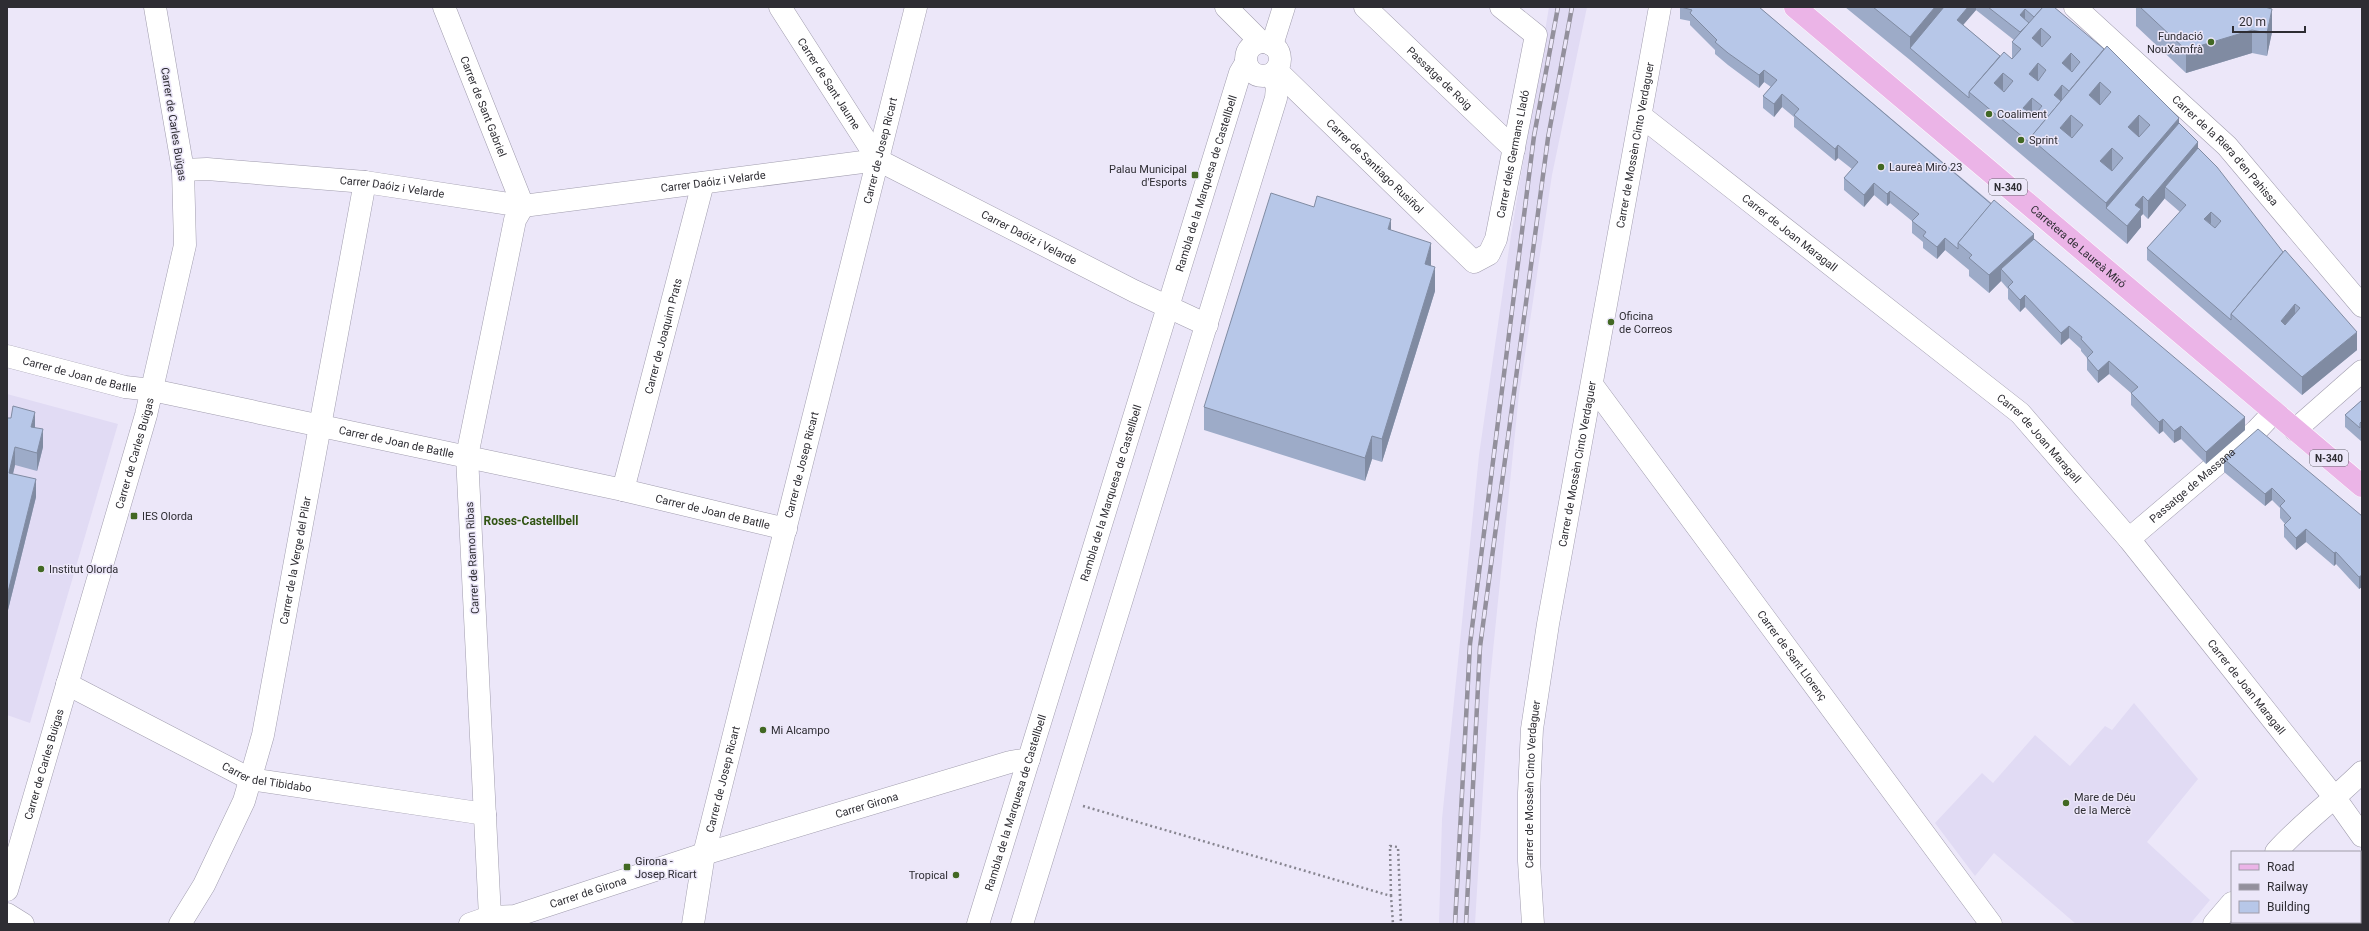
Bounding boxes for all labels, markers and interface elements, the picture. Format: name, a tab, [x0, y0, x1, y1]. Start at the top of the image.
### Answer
scale bar	[2233, 8, 2305, 34]
text: 20 m	[2239, 15, 2266, 29]
place label: Fundació NouXamfrà	[2147, 30, 2203, 56]
street label: Carrer de Sant Jaume	[795, 36, 863, 132]
marker: Fundació NouXamfrà	[2206, 37, 2216, 47]
street label: Passatge de Roig	[1404, 44, 1475, 113]
street label: Carrer de Sant Gabriel	[457, 54, 509, 159]
street label: Carrer de Mossèn Cinto Verdaguer	[1614, 61, 1657, 229]
street label: Carrer de Carles Buïgas	[158, 66, 189, 182]
street label: Carrer dels Germans Lladó	[1494, 89, 1532, 219]
street label: Carrer de la Riera d'en Pahissa	[2169, 93, 2281, 209]
street label: Rambla de la Marquesa de Castellbell	[1173, 94, 1240, 273]
street label: Carrer de Josep Ricart	[861, 96, 900, 205]
place label: Coaliment	[1997, 108, 2047, 121]
marker: Coaliment	[1984, 109, 1994, 119]
street label: Carrer de Santiago Rusiñol	[1324, 117, 1426, 216]
place label: Sprint	[2029, 134, 2058, 147]
marker: Sprint	[2016, 135, 2026, 145]
place label: Laureà Miró 23	[1889, 161, 1962, 174]
marker: Laureà Miró 23	[1876, 162, 1886, 172]
place label: Palau Municipal d'Esports	[1109, 163, 1187, 189]
street label: Carrer Daóiz i Velarde	[660, 169, 766, 195]
marker: Palau Municipal d'Esports	[1190, 170, 1200, 180]
street label: Carrer Daóiz i Velarde	[339, 174, 445, 201]
road number: N-340	[1989, 179, 2027, 195]
street label: Carrer de Joan Maragall	[1739, 192, 1840, 274]
street label: Carretera de Laureà Miró	[2028, 203, 2129, 291]
street label: Carrer Daóiz i Velarde	[979, 208, 1079, 268]
street label: Carrer de Joaquim Prats	[642, 277, 685, 396]
place label: Oficina de Correos	[1619, 310, 1673, 336]
marker: Oficina de Correos	[1606, 317, 1616, 327]
street label: Carrer de Joan de Batlle	[21, 354, 137, 395]
street label: Carrer de Mossèn Cinto Verdaguer	[1556, 380, 1599, 548]
street label: Carrer de Joan Maragall	[1994, 391, 2084, 486]
street label: Carrer de Carles Buïgas	[113, 396, 157, 510]
street label: Rambla de la Marquesa de Castellbell	[1078, 403, 1144, 583]
street label: Carrer de Josep Ricart	[782, 410, 822, 520]
street label: Carrer de Joan de Batlle	[338, 424, 455, 461]
street label: Passatge de Massana	[2147, 446, 2238, 526]
road number: N-340	[2310, 450, 2348, 466]
street label: Carrer de Joan de Batlle	[654, 492, 771, 532]
street label: Carrer de la Verge del Pilar	[278, 495, 314, 625]
street label: Carrer de Ramon Ribas	[463, 501, 482, 614]
place label: IES Olorda	[142, 510, 193, 523]
marker: IES Olorda	[129, 511, 139, 521]
district label: Roses-Castellbell	[484, 514, 578, 528]
place label: Institut Olorda	[49, 563, 118, 576]
marker: Institut Olorda	[36, 564, 46, 574]
street label: Carrer de Sant Llorenç	[1754, 608, 1830, 703]
street label: Carrer de Joan Maragall	[2205, 637, 2288, 737]
street label: Carrer de Mossèn Cinto Verdaguer	[1523, 699, 1543, 869]
street label: Carrer de Carles Buïgas	[22, 707, 67, 821]
street label: Rambla de la Marquesa de Castellbell	[983, 713, 1049, 893]
street label: Carrer de Josep Ricart	[704, 724, 743, 834]
place label: Mi Alcampo	[771, 724, 830, 737]
marker: Mi Alcampo	[758, 725, 768, 735]
street label: Carrer del Tibidabo	[220, 760, 312, 795]
street label: Carrer Girona	[834, 790, 900, 821]
place label: Mare de Déu de la Mercè	[2074, 791, 2136, 817]
marker: Mare de Déu de la Mercè	[2061, 798, 2071, 808]
legend	[2231, 851, 2361, 923]
place label: Girona - Josep Ricart	[635, 855, 697, 881]
text: Road	[2267, 860, 2295, 874]
marker: Girona - Josep Ricart	[622, 862, 632, 872]
place label: Tropical	[909, 869, 948, 882]
marker: Tropical	[951, 870, 961, 880]
street label: Carrer de Girona	[548, 874, 628, 911]
text: Railway	[2267, 880, 2308, 894]
text: Building	[2267, 900, 2310, 914]

